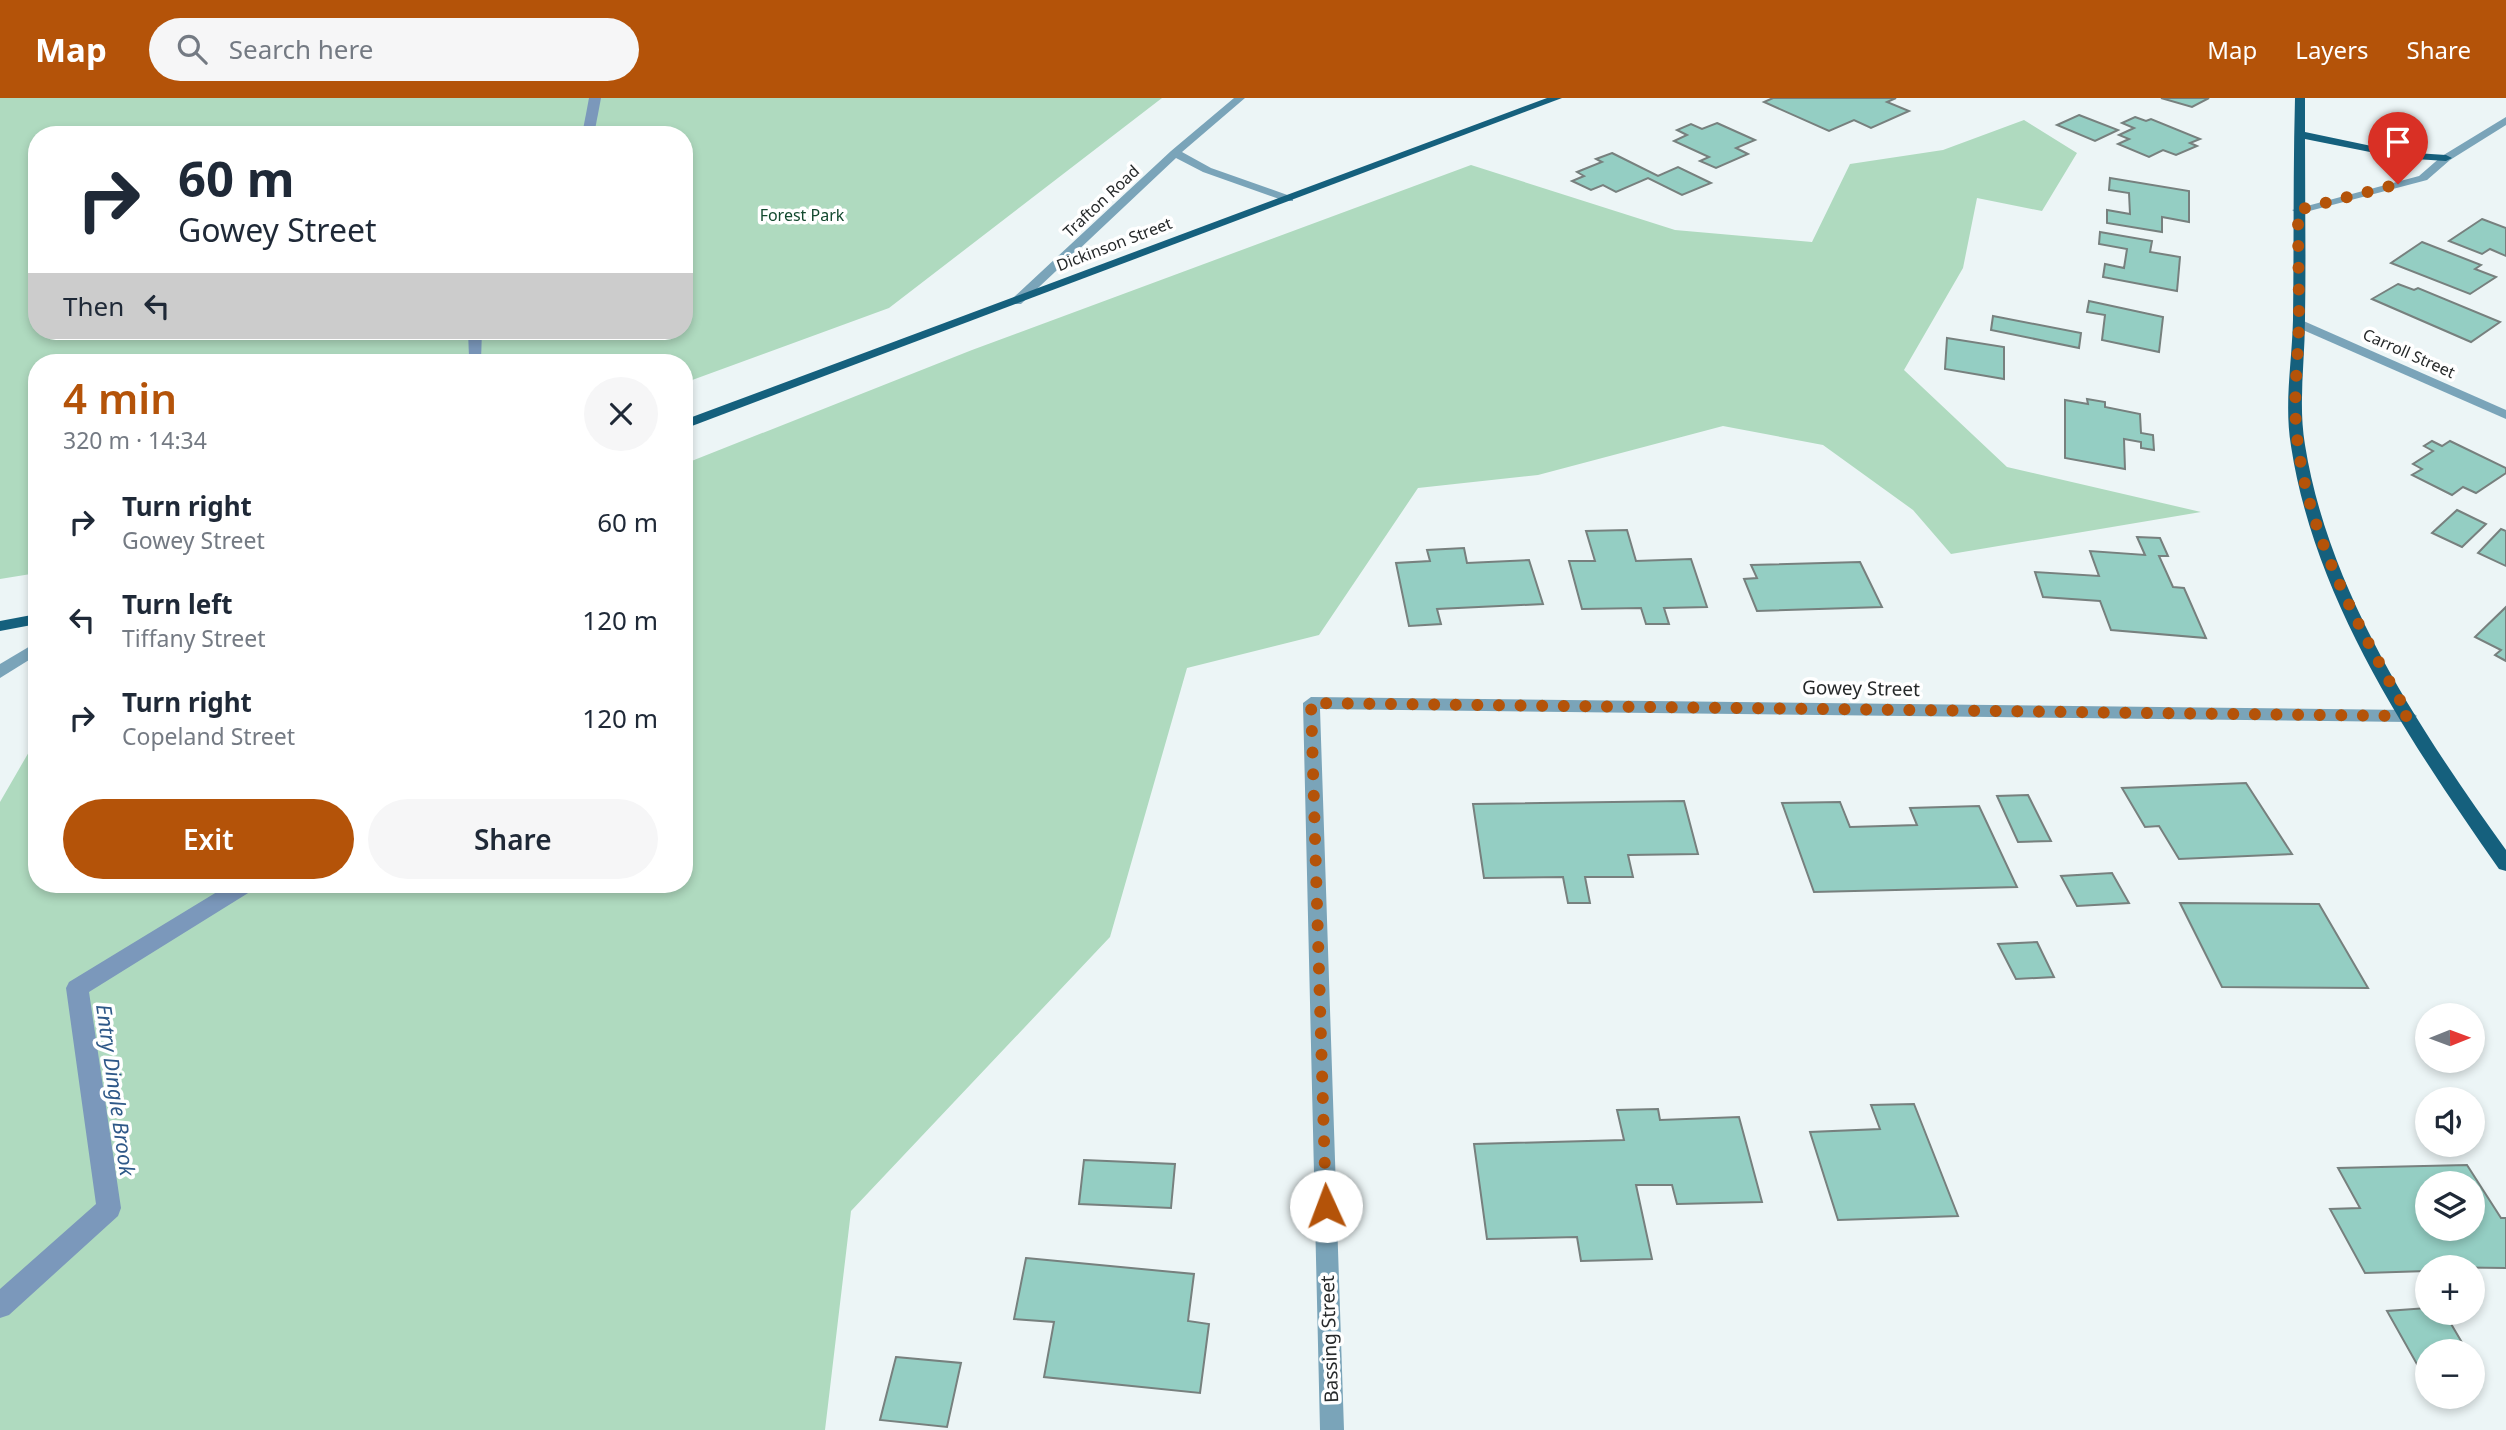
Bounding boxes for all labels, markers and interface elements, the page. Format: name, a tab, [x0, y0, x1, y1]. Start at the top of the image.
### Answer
search box	[149, 18, 639, 81]
text: Map	[35, 27, 107, 72]
icon: search	[173, 30, 211, 68]
text: Search here	[229, 31, 373, 67]
text: Map	[2207, 33, 2257, 66]
text: Layers	[2295, 33, 2369, 66]
text: Share	[2407, 33, 2471, 66]
pin	[2368, 112, 2428, 184]
icon: arrive	[2379, 123, 2417, 161]
text: 60 m	[178, 145, 295, 211]
icon: right	[63, 154, 154, 245]
street label: Trafton Road	[1058, 160, 1144, 242]
park label: Forest Park	[760, 204, 845, 226]
text: Gowey Street	[178, 208, 377, 251]
street label: Dickinson Street	[1053, 212, 1175, 276]
icon: left	[138, 287, 176, 325]
text: Then	[63, 288, 124, 324]
street label: Carroll Street	[2359, 323, 2459, 383]
text: 4 min	[63, 369, 177, 426]
button: close	[584, 377, 658, 451]
text: 320 m · 14:34	[63, 424, 207, 456]
text: Turn right	[122, 488, 252, 524]
icon: right	[63, 503, 101, 541]
text: 60 m	[597, 504, 658, 540]
text: Gowey Street	[122, 524, 265, 556]
text: Turn left	[122, 586, 233, 622]
icon: left	[63, 601, 101, 639]
text: 120 m	[582, 602, 658, 638]
text: Tiffany Street	[122, 622, 266, 654]
street label: Gowey Street	[1802, 674, 1920, 702]
text: Turn right	[122, 684, 252, 720]
icon: right	[63, 699, 101, 737]
text: 120 m	[582, 700, 658, 736]
text: Copeland Street	[122, 720, 295, 752]
button: Exit	[63, 799, 354, 879]
button: Share	[368, 799, 658, 879]
water label: Entry Dingle Brook	[90, 1002, 142, 1179]
north arrow	[2415, 1003, 2485, 1073]
map controls	[2415, 1003, 2485, 1409]
button: sound	[2415, 1087, 2485, 1157]
position arrow	[1289, 1169, 1363, 1243]
button: layers	[2415, 1171, 2485, 1241]
button: +	[2415, 1255, 2485, 1325]
street label: Bassing Street	[1314, 1275, 1344, 1403]
button: −	[2415, 1339, 2485, 1409]

